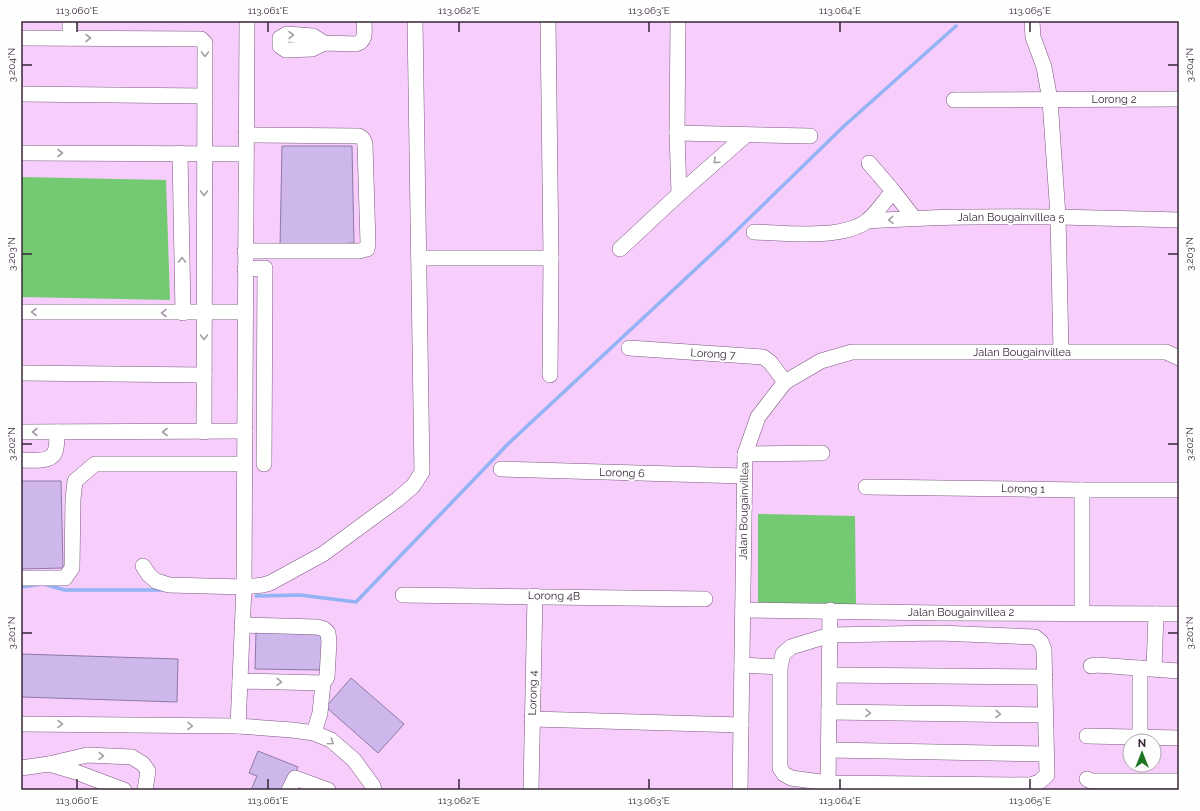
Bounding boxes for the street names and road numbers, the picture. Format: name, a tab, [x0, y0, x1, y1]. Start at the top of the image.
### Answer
street label: Lorong 2	[1092, 93, 1137, 106]
street label: Jalan Bougainvillea 5	[958, 211, 1064, 224]
street label: Lorong 7	[690, 346, 736, 362]
street label: Jalan Bougainvillea	[973, 346, 1071, 359]
street label: Jalan Bougainvillea	[737, 462, 751, 560]
street label: Lorong 6	[599, 466, 645, 480]
street label: Lorong 1	[1001, 482, 1045, 496]
street label: Lorong 4B	[528, 589, 580, 603]
street label: Jalan Bougainvillea 2	[908, 606, 1015, 619]
street label: Lorong 4	[526, 670, 540, 716]

